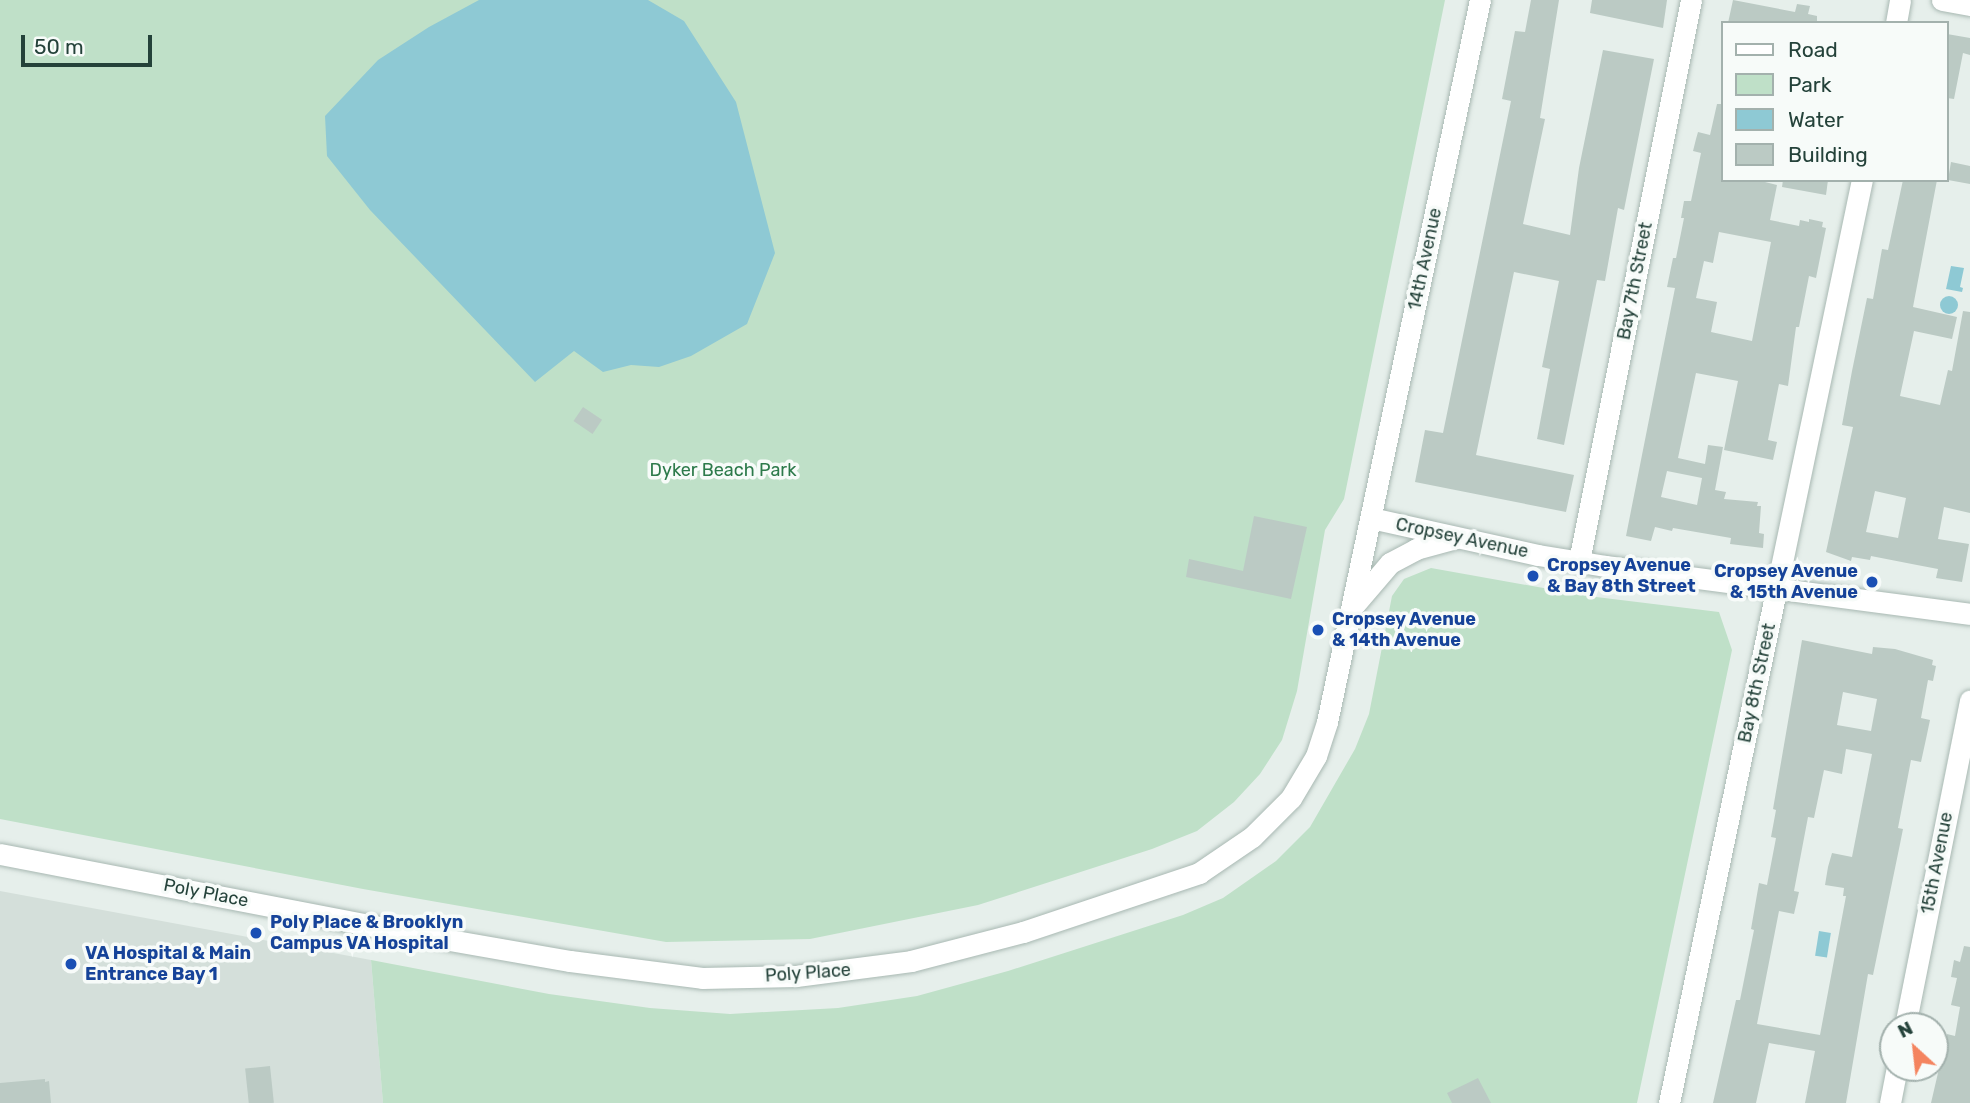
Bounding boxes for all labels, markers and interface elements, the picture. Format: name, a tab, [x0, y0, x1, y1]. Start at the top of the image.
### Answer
scale bar	[24, 21, 156, 65]
legend	[1722, 21, 1949, 182]
text: 50 m	[34, 34, 84, 59]
text: Road	[1788, 37, 1838, 62]
text: Park	[1788, 72, 1832, 97]
text: Water	[1788, 107, 1844, 132]
text: Building	[1788, 142, 1868, 167]
street label: 14th Avenue	[1404, 206, 1446, 312]
street label: Bay 7th Street	[1613, 220, 1657, 342]
park label: Dyker Beach Park	[649, 459, 797, 481]
street label: Cropsey Avenue	[1393, 513, 1531, 563]
place label: Cropsey Avenue & Bay 8th Street	[1547, 555, 1696, 598]
place label: Cropsey Avenue & 15th Avenue	[1713, 561, 1858, 604]
marker: Cropsey Avenue & Bay 8th Street	[1525, 568, 1541, 584]
marker: Cropsey Avenue & 15th Avenue	[1864, 574, 1880, 590]
place label: Cropsey Avenue & 14th Avenue	[1332, 609, 1477, 652]
street label: Bay 8th Street	[1734, 621, 1780, 745]
marker: Cropsey Avenue & 14th Avenue	[1310, 622, 1326, 638]
street label: 15th Avenue	[1916, 810, 1958, 916]
street label: Poly Place	[162, 874, 250, 912]
place label: Poly Place & Brooklyn Campus VA Hospital	[270, 912, 464, 954]
marker: Poly Place & Brooklyn Campus VA Hospital	[248, 925, 264, 941]
place label: VA Hospital & Main Entrance Bay 1	[85, 943, 252, 986]
marker: VA Hospital & Main Entrance Bay 1	[63, 956, 79, 972]
street label: Poly Place	[764, 959, 852, 987]
north arrow	[1879, 1012, 1949, 1082]
text: N	[1894, 1016, 1916, 1043]

